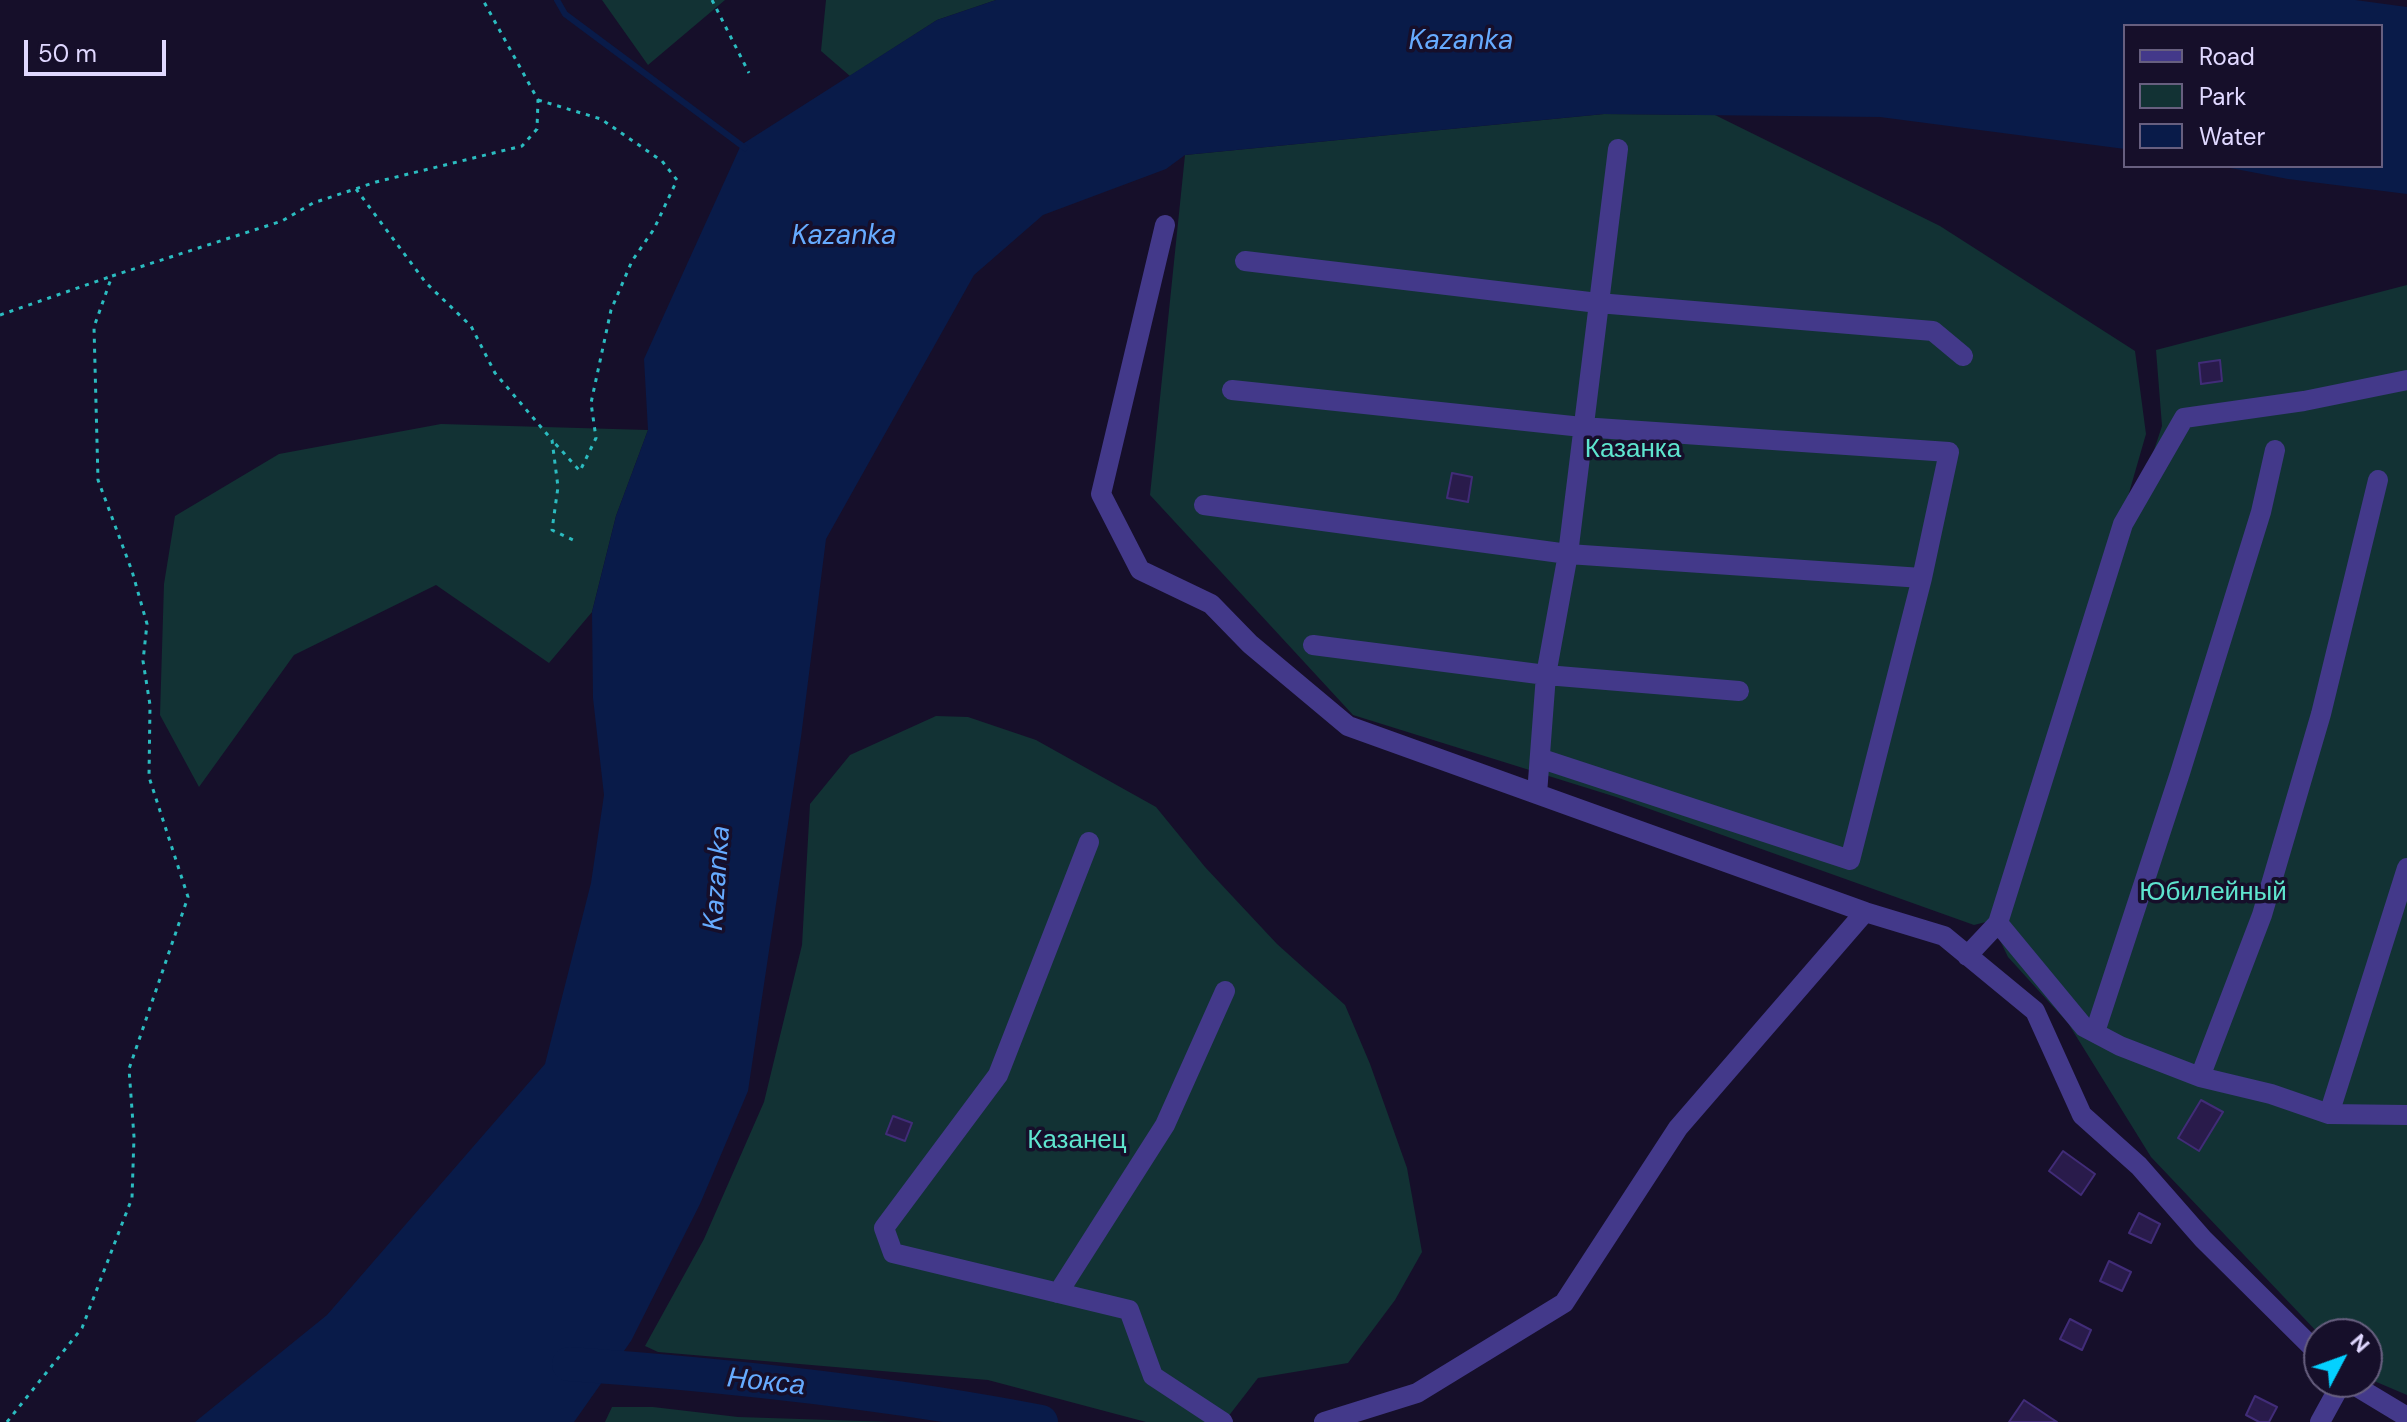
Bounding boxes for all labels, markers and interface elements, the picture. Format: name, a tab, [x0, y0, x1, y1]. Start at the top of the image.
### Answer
scale bar	[28, 24, 170, 74]
legend	[2123, 24, 2383, 168]
water label: Kazanka	[1409, 25, 1513, 59]
text: 50 m	[38, 38, 97, 69]
text: Road	[2199, 41, 2255, 72]
text: Park	[2199, 81, 2246, 112]
text: Water	[2199, 121, 2265, 152]
water label: Kazanka	[792, 220, 896, 254]
park label: Казанка	[1585, 434, 1681, 466]
water label: Kazanka	[698, 824, 738, 932]
park label: Юбилейный	[2139, 877, 2287, 909]
park label: Казанец	[1027, 1125, 1127, 1157]
north arrow	[2303, 1318, 2383, 1398]
text: N	[2344, 1328, 2376, 1359]
water label: Нокса	[725, 1362, 807, 1404]

